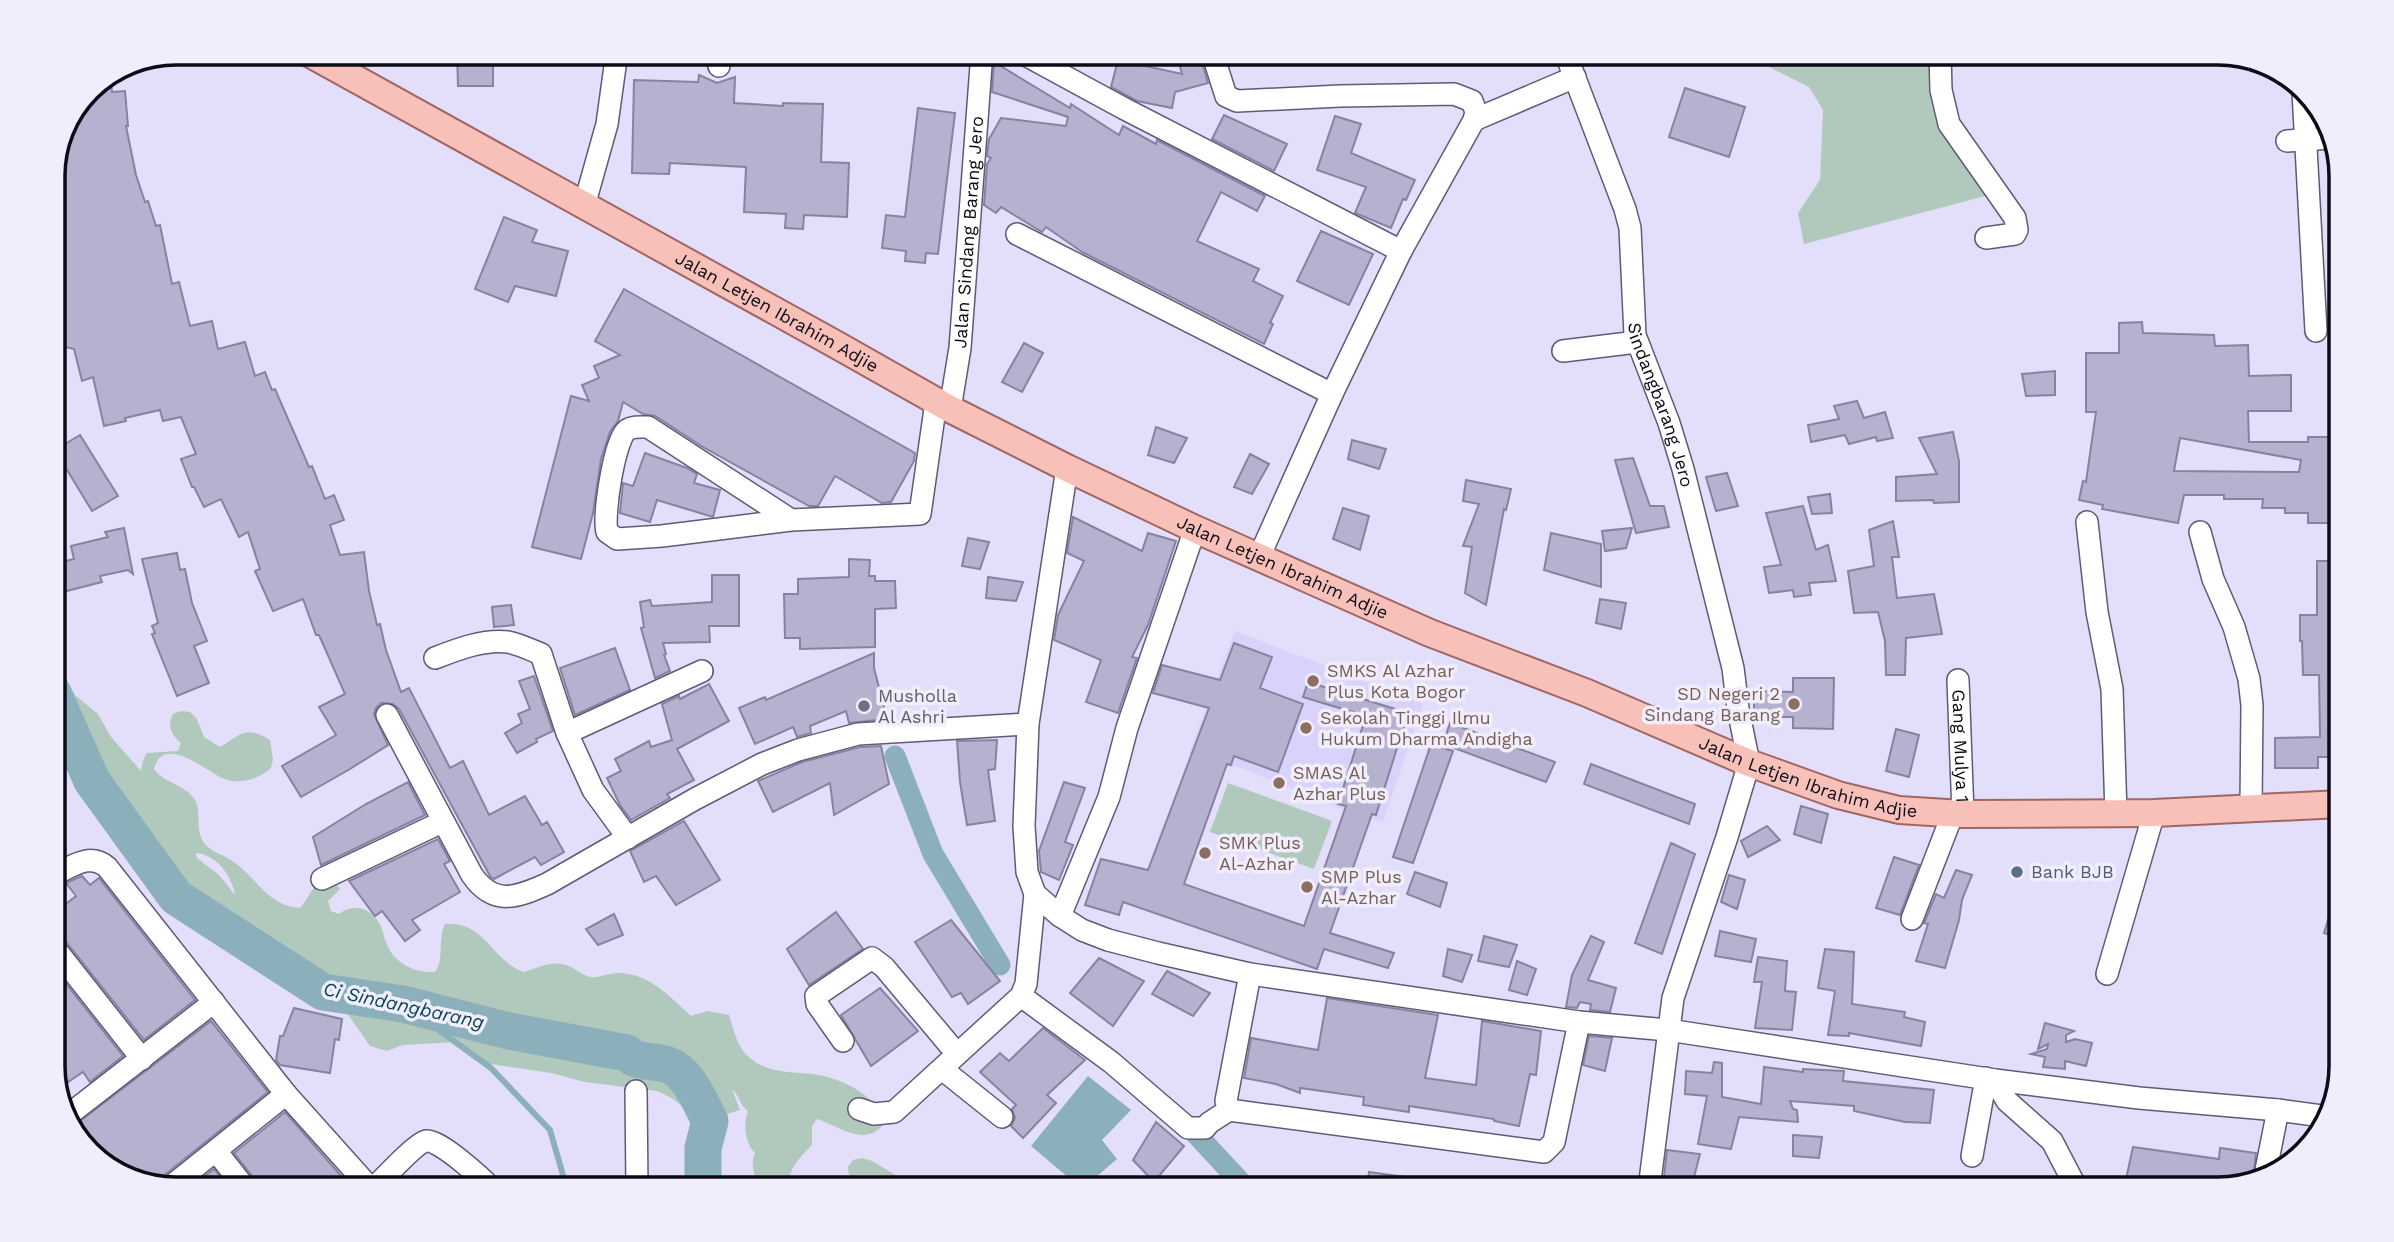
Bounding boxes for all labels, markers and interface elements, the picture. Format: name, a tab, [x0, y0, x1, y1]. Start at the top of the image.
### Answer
street label: Jalan Sindang Barang Jero	[949, 115, 987, 349]
street label: Jalan Letjen Ibrahim Adjie	[672, 247, 882, 376]
street label: Sindangbarang Jero	[1624, 322, 1698, 489]
street label: Jalan Letjen Ibrahim Adjie	[1174, 511, 1392, 623]
place label: SMKS Al Azhar Plus Kota Bogor	[1327, 660, 1466, 702]
marker: SMKS Al Azhar Plus Kota Bogor	[1305, 673, 1321, 689]
place label: SD Negeri 2 Sindang Barang	[1644, 683, 1780, 725]
place label: Musholla Al Ashri	[878, 685, 957, 727]
street label: Gang Mulya 1	[1948, 689, 1974, 803]
marker: SD Negeri 2 Sindang Barang	[1786, 696, 1802, 712]
marker: Musholla Al Ashri	[856, 698, 872, 714]
place label: Sekolah Tinggi Ilmu Hukum Dharma Andigha	[1320, 707, 1533, 749]
marker: Sekolah Tinggi Ilmu Hukum Dharma Andigha	[1298, 720, 1314, 736]
street label: Jalan Letjen Ibrahim Adjie	[1696, 732, 1918, 821]
place label: SMAS Al Azhar Plus	[1293, 762, 1386, 804]
marker: SMAS Al Azhar Plus	[1271, 775, 1287, 791]
place label: SMK Plus Al-Azhar	[1219, 832, 1301, 874]
marker: SMK Plus Al-Azhar	[1197, 845, 1213, 861]
place label: Bank BJB	[2031, 861, 2114, 882]
marker: Bank BJB	[2009, 864, 2025, 880]
place label: SMP Plus Al-Azhar	[1321, 866, 1402, 908]
marker: SMP Plus Al-Azhar	[1299, 879, 1315, 895]
water label: Ci Sindangbarang	[321, 977, 487, 1034]

